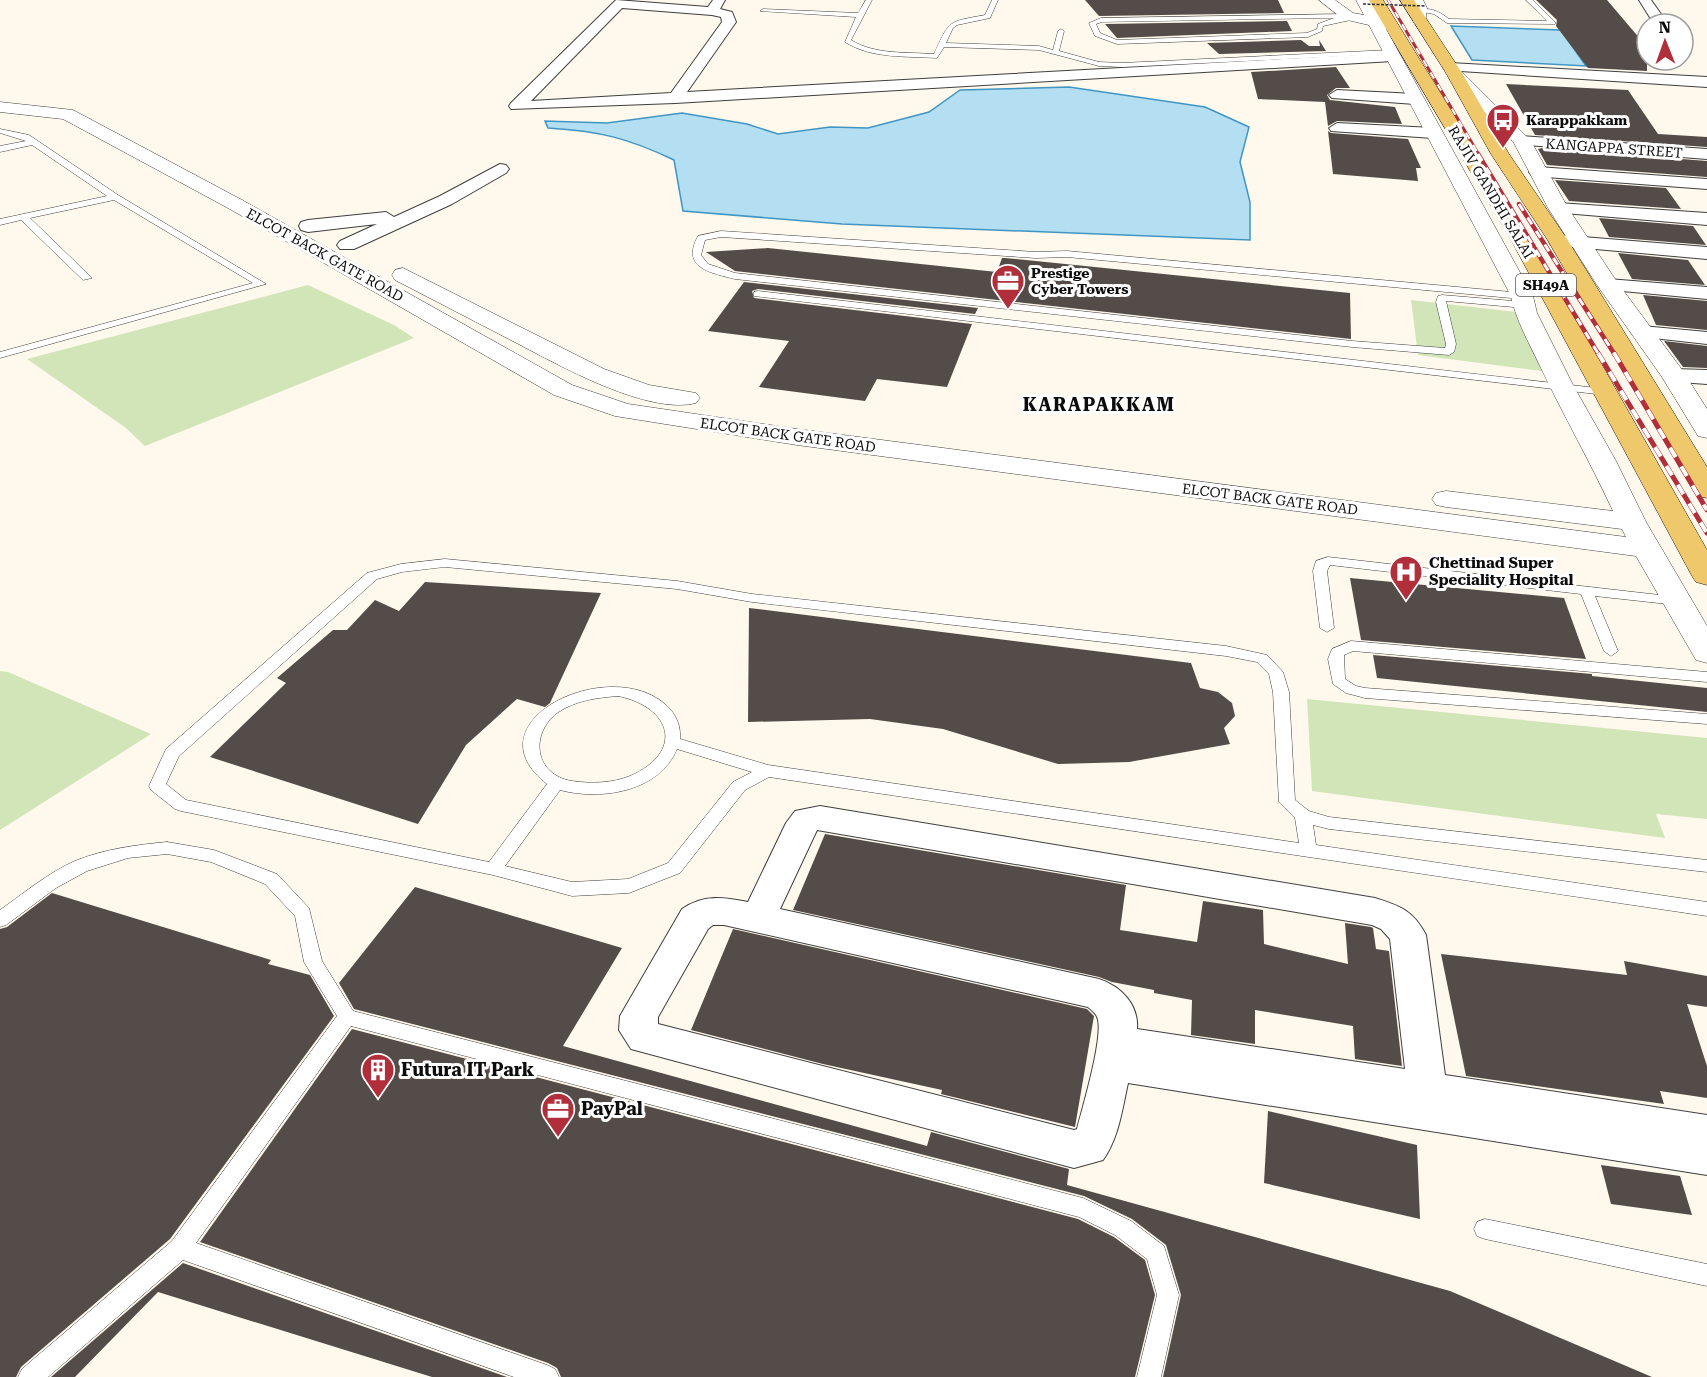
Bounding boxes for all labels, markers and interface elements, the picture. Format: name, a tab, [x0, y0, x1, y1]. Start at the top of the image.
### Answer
north arrow	[1635, 12, 1695, 72]
text: N	[1658, 18, 1671, 37]
bus stop icon: Karappakkam	[1485, 102, 1521, 149]
place label: Karappakkam	[1526, 112, 1628, 128]
street label: RAJIV GANDHI SALAI	[1445, 123, 1537, 261]
street label: KANGAPPA STREET	[1545, 135, 1683, 161]
street label: ELCOT BACK GATE ROAD	[244, 205, 407, 305]
office icon: Prestige Cyber Towers	[990, 263, 1026, 310]
place label: Prestige Cyber Towers	[1031, 265, 1128, 297]
road number: SH49A	[1516, 274, 1576, 296]
district label: KARAPAKKAM	[1023, 394, 1175, 415]
street label: ELCOT BACK GATE ROAD	[699, 415, 877, 455]
street label: ELCOT BACK GATE ROAD	[1181, 480, 1359, 518]
hospital icon: Chettinad Super Speciality Hospital	[1388, 554, 1424, 601]
place label: Chettinad Super Speciality Hospital	[1429, 554, 1574, 589]
building icon: Futura IT Park	[360, 1052, 396, 1099]
place label: Futura IT Park	[401, 1059, 535, 1080]
office icon: PayPal	[540, 1091, 576, 1138]
place label: PayPal	[581, 1098, 643, 1119]

